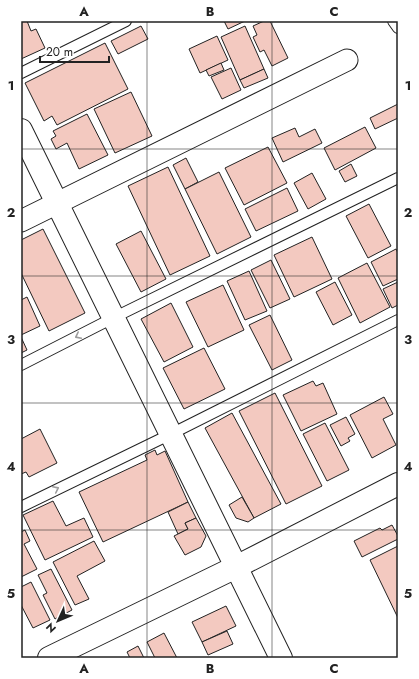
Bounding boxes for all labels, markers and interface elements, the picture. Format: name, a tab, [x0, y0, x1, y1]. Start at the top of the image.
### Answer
text: A	[78, 2, 89, 21]
text: B	[206, 2, 215, 21]
text: C	[329, 2, 339, 21]
scale bar	[40, 38, 109, 64]
text: 20 m	[46, 43, 73, 61]
text: 1	[8, 76, 14, 95]
text: 1	[405, 76, 411, 95]
text: 2	[7, 203, 15, 222]
text: 2	[404, 203, 412, 222]
text: 3	[7, 330, 15, 349]
text: 3	[404, 330, 412, 349]
one-way arrow	[75, 331, 83, 338]
text: 4	[6, 457, 16, 476]
text: 4	[403, 457, 413, 476]
one-way arrow	[52, 486, 59, 494]
text: 5	[7, 584, 15, 603]
text: 5	[404, 584, 412, 603]
north arrow	[38, 601, 78, 641]
text: N	[42, 619, 60, 637]
text: A	[78, 659, 89, 678]
text: B	[206, 659, 215, 678]
text: C	[329, 659, 339, 678]

